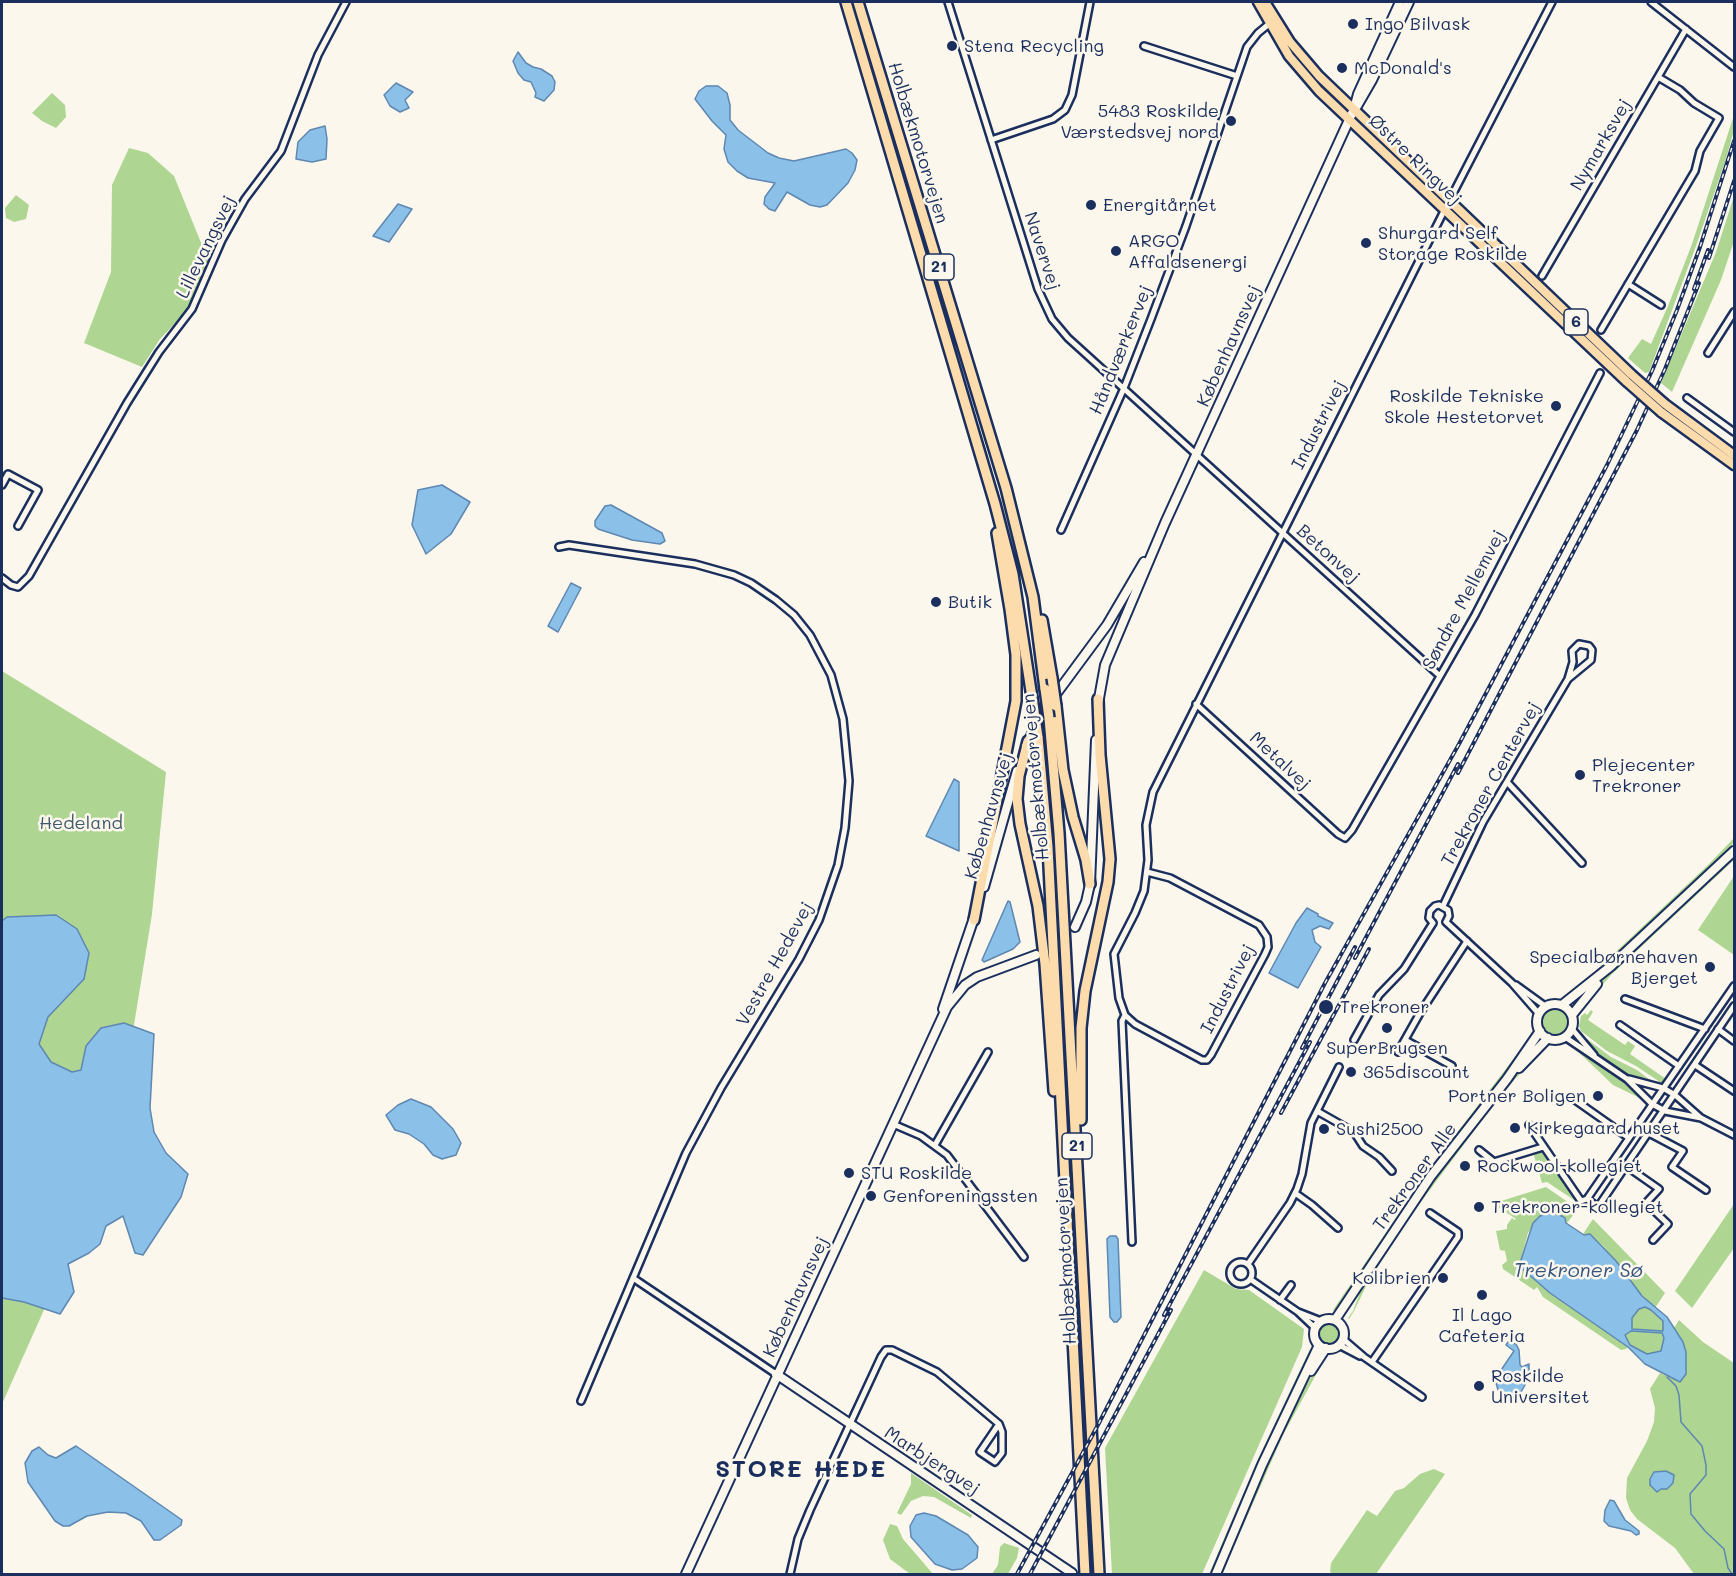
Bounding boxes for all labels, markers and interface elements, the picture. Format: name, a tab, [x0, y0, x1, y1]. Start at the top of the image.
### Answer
place label: Ingo Bilvask	[1365, 13, 1470, 35]
marker: Ingo Bilvask	[1346, 17, 1360, 31]
place label: Stena Recycling	[964, 35, 1104, 57]
marker: Stena Recycling	[945, 39, 959, 53]
place label: McDonald's	[1354, 57, 1452, 79]
street label: Holbækmotorvejen	[883, 60, 953, 226]
marker: McDonald's	[1335, 61, 1349, 75]
street label: Nymarksvej	[1566, 95, 1636, 195]
place label: 5483 Roskilde Værstedsvej nord	[1060, 100, 1219, 142]
street label: Østre Ringvej	[1364, 110, 1466, 210]
marker: 5483 Roskilde Værstedsvej nord	[1224, 114, 1238, 128]
street label: Lillevangsvej	[172, 192, 240, 302]
place label: Energitårnet	[1103, 194, 1217, 216]
marker: Energitårnet	[1084, 198, 1098, 212]
street label: Navervej	[1019, 209, 1065, 293]
place label: Shurgard Self Storage Roskilde	[1378, 222, 1527, 264]
place label: ARGO Affaldsenergi	[1128, 230, 1248, 272]
marker: Shurgard Self Storage Roskilde	[1359, 236, 1373, 250]
marker: ARGO Affaldsenergi	[1109, 244, 1123, 258]
road number: 21	[924, 254, 954, 280]
street label: Håndværkervej	[1085, 282, 1157, 418]
street label: Københavnsvej	[1193, 282, 1265, 410]
road number: 6	[1564, 309, 1588, 335]
street label: Industrivej	[1287, 377, 1351, 473]
place label: Roskilde Tekniske Skole Hestetorvet	[1384, 385, 1544, 428]
marker: Roskilde Tekniske Skole Hestetorvet	[1549, 399, 1563, 413]
street label: Betonvej	[1292, 520, 1364, 588]
street label: Søndre Mellemvej	[1418, 527, 1510, 673]
place label: Butik	[948, 591, 992, 613]
marker: Butik	[929, 595, 943, 609]
street label: Holbækmotorvejen	[1018, 693, 1054, 861]
street label: Trekroner Centervej	[1437, 698, 1545, 870]
street label: Metalvej	[1245, 727, 1315, 795]
street label: Københavnsvej	[961, 750, 1017, 882]
place label: Plejecenter Trekroner	[1592, 754, 1696, 796]
marker: Plejecenter Trekroner	[1573, 768, 1587, 782]
park label: Hedeland	[39, 812, 123, 834]
street label: Vestre Hedevej	[732, 898, 818, 1030]
street label: Industrivej	[1196, 941, 1260, 1037]
place label: Specialbørnehaven Bjerget	[1529, 946, 1698, 988]
marker: Specialbørnehaven Bjerget	[1703, 960, 1717, 974]
place label: Trekroner	[1340, 996, 1430, 1018]
marker: Trekroner	[1317, 998, 1335, 1016]
marker: SuperBrugsen	[1380, 1021, 1394, 1035]
place label: SuperBrugsen	[1326, 1037, 1448, 1059]
place label: 365discount	[1363, 1061, 1470, 1083]
marker: 365discount	[1344, 1065, 1358, 1079]
place label: Portner Boligen	[1448, 1085, 1586, 1107]
marker: Portner Boligen	[1591, 1089, 1605, 1103]
place label: Kirkegaard huset	[1527, 1117, 1680, 1139]
place label: Sushi2500	[1336, 1118, 1423, 1140]
street label: Trekroner Alle	[1369, 1119, 1461, 1235]
marker: Kirkegaard huset	[1508, 1121, 1522, 1135]
marker: Sushi2500	[1317, 1122, 1331, 1136]
road number: 21	[1062, 1133, 1092, 1159]
place label: Rockwool-kollegiet	[1477, 1155, 1642, 1177]
marker: Rockwool-kollegiet	[1458, 1159, 1472, 1173]
place label: STU Roskilde	[861, 1162, 972, 1184]
marker: STU Roskilde	[842, 1166, 856, 1180]
street label: Holbækmotorvejen	[1051, 1177, 1081, 1345]
place label: Genforeningssten	[883, 1185, 1038, 1207]
marker: Genforeningssten	[864, 1189, 878, 1203]
place label: Trekroner-kollegiet	[1491, 1196, 1664, 1218]
marker: Trekroner-kollegiet	[1472, 1200, 1486, 1214]
street label: Københavnsvej	[759, 1233, 833, 1361]
water label: Trekroner Sø	[1513, 1259, 1643, 1283]
place label: Kolibrien	[1352, 1267, 1431, 1289]
marker: Kolibrien	[1436, 1271, 1450, 1285]
marker: Il Lago Cafeteria	[1475, 1288, 1489, 1302]
place label: Il Lago Cafeteria	[1438, 1304, 1526, 1346]
place label: Roskilde Universitet	[1491, 1365, 1589, 1408]
marker: Roskilde Universitet	[1472, 1379, 1486, 1393]
street label: Marbjergvej	[880, 1422, 984, 1500]
district label: STORE HEDE	[715, 1456, 887, 1484]

